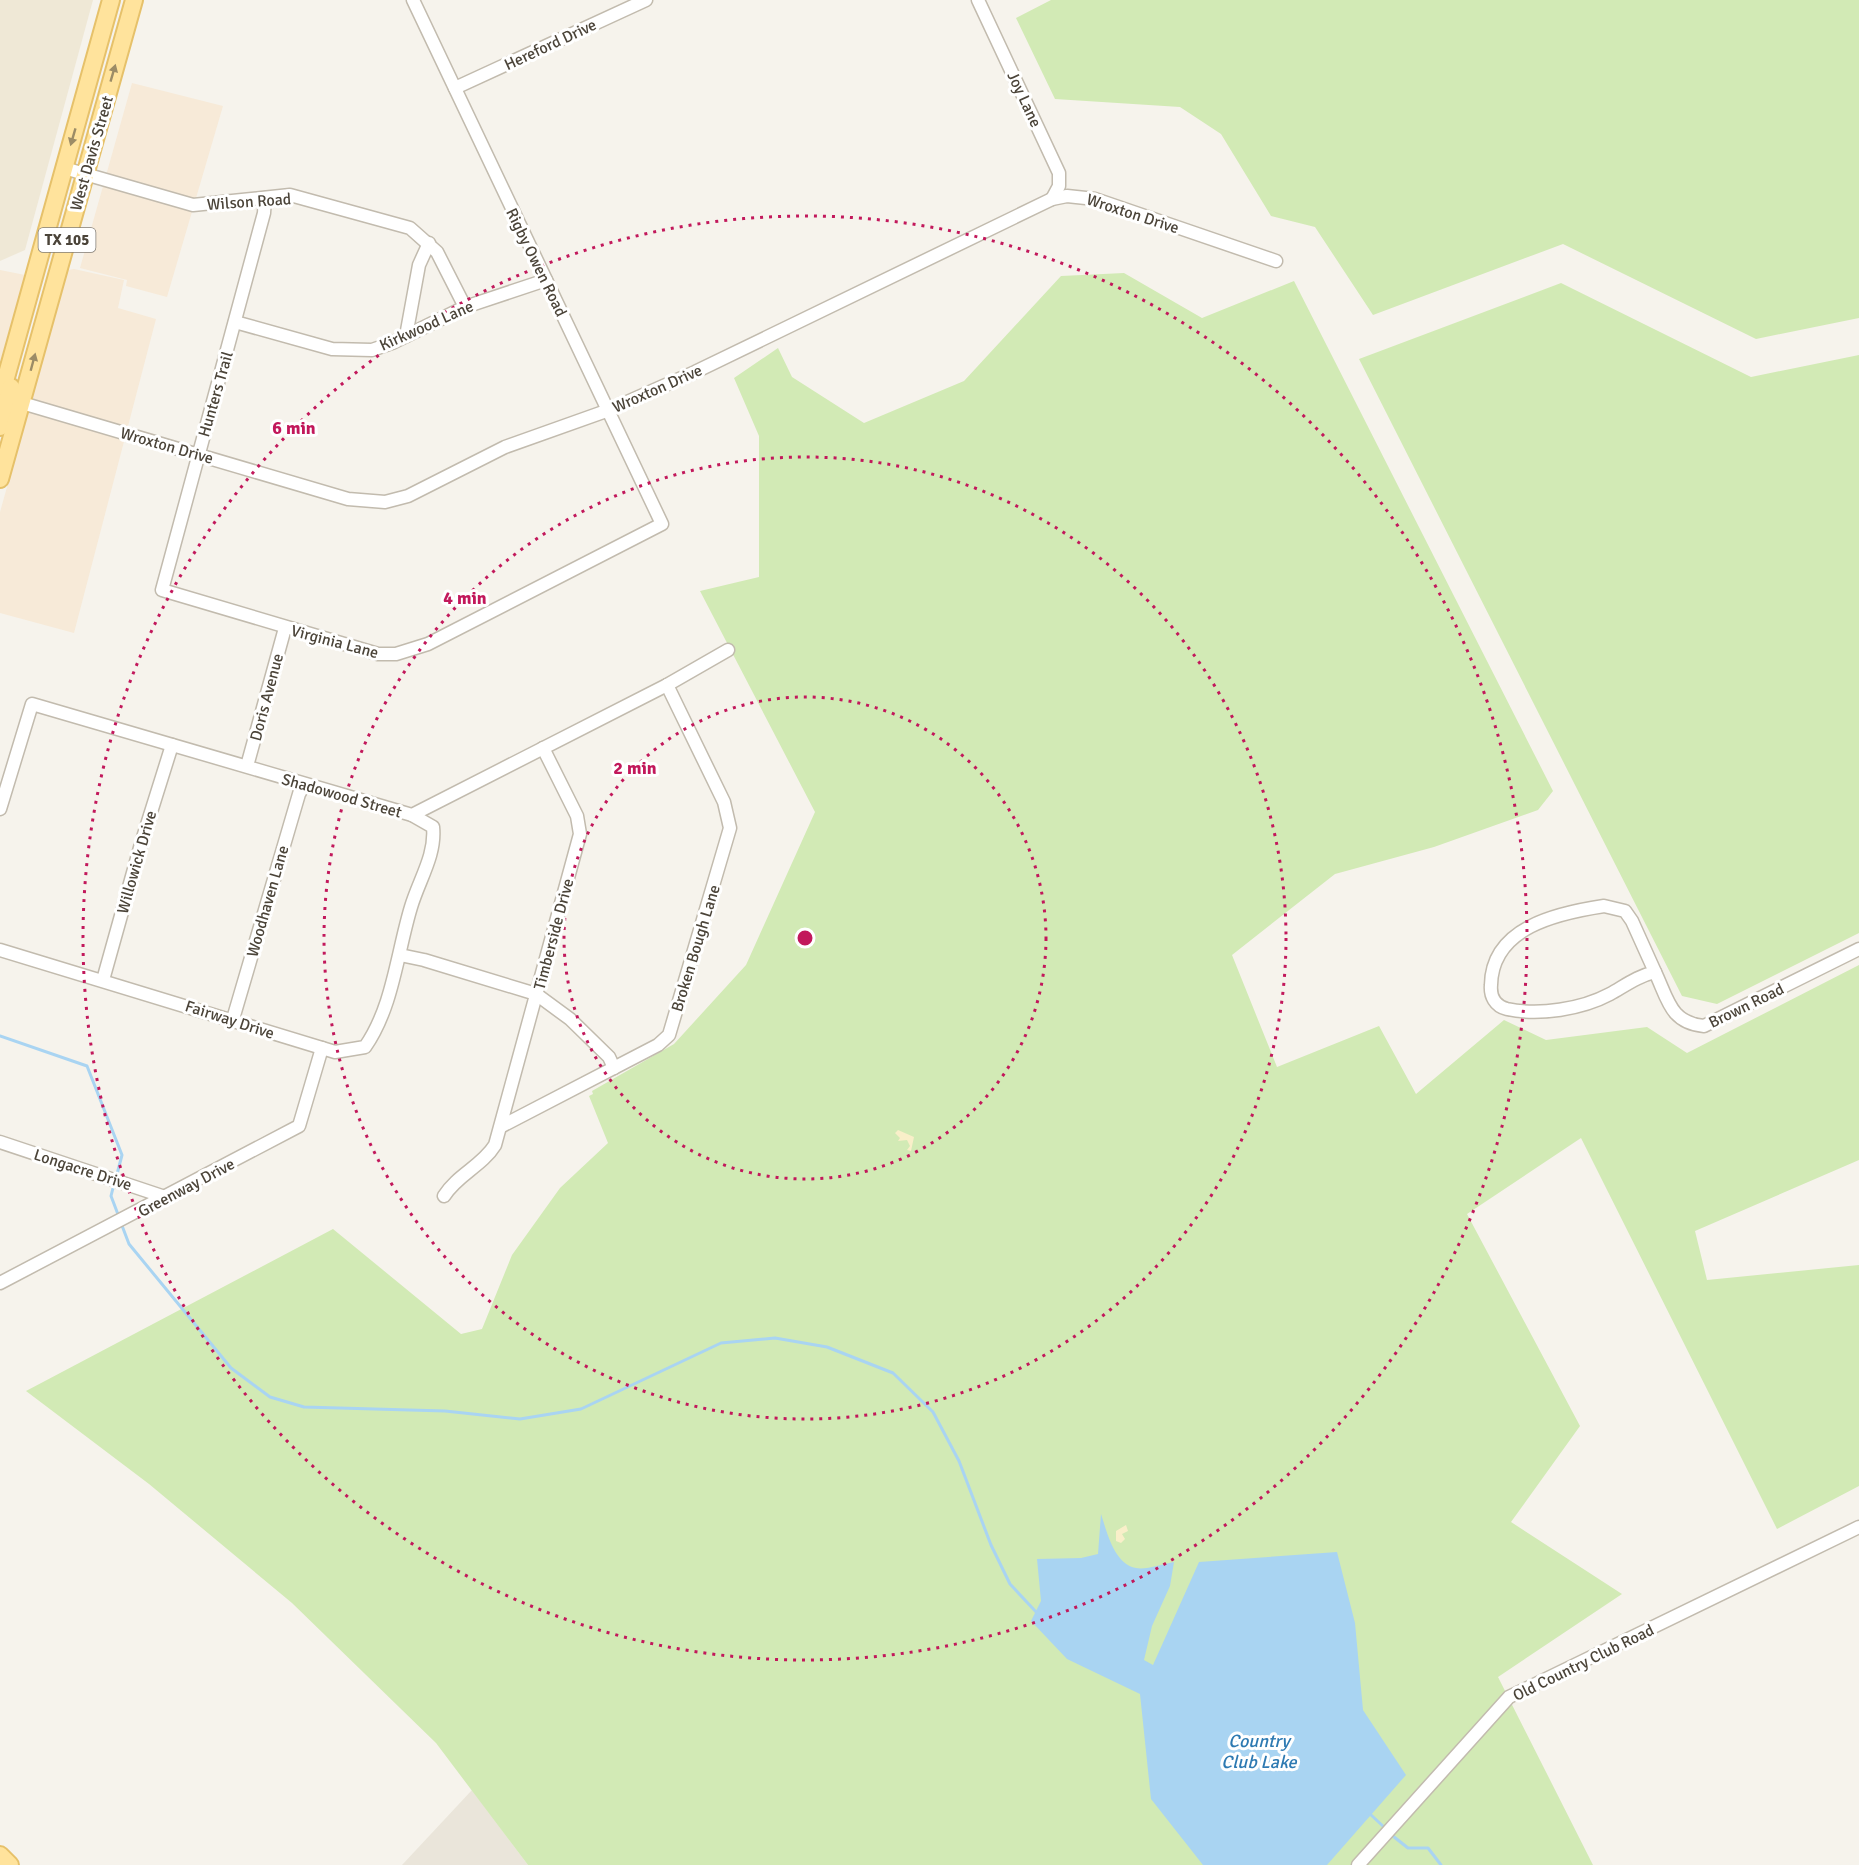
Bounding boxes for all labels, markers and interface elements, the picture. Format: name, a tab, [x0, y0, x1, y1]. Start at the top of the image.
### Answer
street label: Hereford Drive	[501, 15, 600, 75]
one-way arrow	[109, 64, 119, 82]
street label: Joy Lane	[1003, 68, 1046, 131]
street label: West Davis Street	[66, 93, 118, 213]
one-way arrow	[68, 128, 77, 146]
street label: Wilson Road	[206, 189, 292, 215]
street label: Wroxton Drive	[1084, 190, 1182, 238]
street label: Rigby Owen Road	[501, 205, 571, 320]
road number: TX 105	[38, 228, 96, 252]
street label: Kirkwood Lane	[376, 296, 477, 356]
street label: Hunters Trail	[194, 349, 238, 439]
one-way arrow	[29, 353, 38, 371]
street label: Wroxton Drive	[609, 360, 705, 418]
text: 6 min	[272, 417, 316, 439]
street label: Wroxton Drive	[118, 423, 216, 469]
text: 4 min	[443, 587, 487, 609]
street label: Virginia Lane	[289, 621, 381, 663]
street label: Doris Avenue	[246, 651, 288, 743]
text: 2 min	[613, 757, 657, 779]
street label: Shadowood Street	[279, 769, 404, 823]
street label: Willowick Drive	[113, 809, 161, 916]
street label: Woodhaven Lane	[242, 843, 293, 959]
street label: Timberside Drive	[529, 876, 578, 992]
street label: Broken Bough Lane	[667, 882, 725, 1014]
centre of rings	[795, 928, 815, 948]
street label: Brown Road	[1706, 979, 1787, 1033]
street label: Fairway Drive	[183, 996, 277, 1044]
street label: Longacre Drive	[31, 1145, 134, 1195]
street label: Greenway Drive	[135, 1154, 238, 1222]
street label: Old Country Club Road	[1510, 1620, 1657, 1706]
water label: Country Club Lake	[1221, 1730, 1298, 1773]

